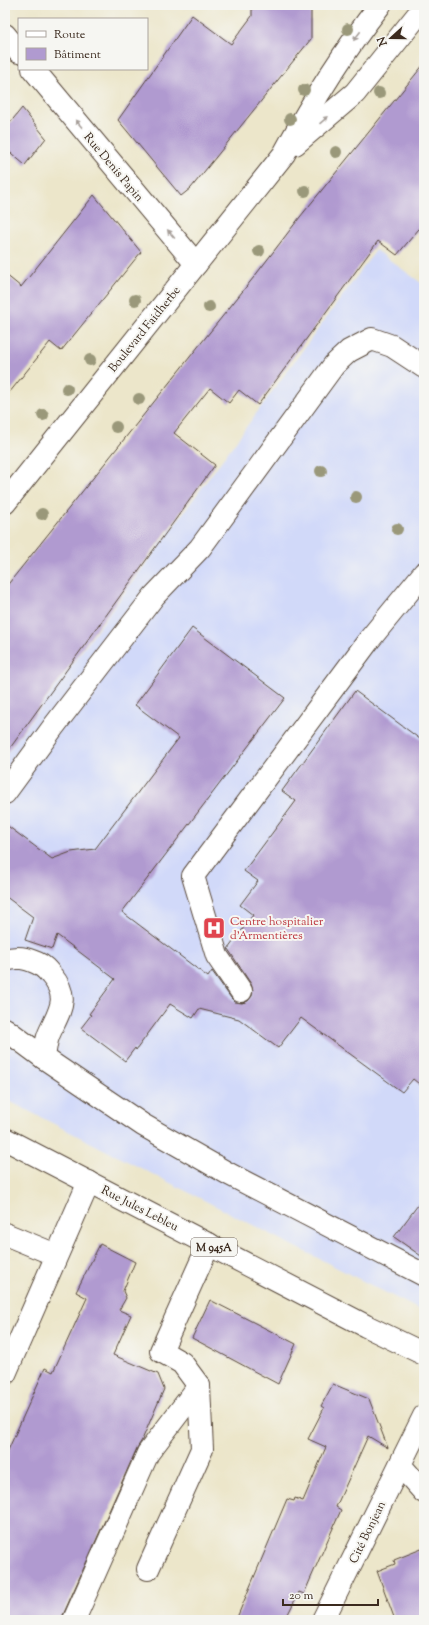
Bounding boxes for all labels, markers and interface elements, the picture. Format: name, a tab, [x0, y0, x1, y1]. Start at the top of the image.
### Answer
legend	[18, 18, 148, 70]
north arrow	[371, 18, 411, 58]
text: Route	[54, 26, 86, 44]
one-way arrow	[353, 31, 361, 42]
text: N	[373, 34, 392, 49]
text: Bâtiment	[54, 46, 101, 64]
one-way arrow	[318, 115, 329, 124]
one-way arrow	[74, 118, 83, 129]
street label: Rue Denis Papin	[79, 129, 148, 206]
one-way arrow	[166, 229, 175, 240]
street label: Boulevard Faidherbe	[104, 282, 185, 377]
place label: Centre hospitalier d'Armentières	[230, 913, 324, 945]
hospital icon: Centre hospitalier d'Armentières	[201, 915, 227, 941]
street label: Rue Jules Lebleu	[98, 1182, 181, 1236]
road number: M 945A	[191, 1238, 237, 1256]
street label: Cité Bonjean	[345, 1498, 391, 1567]
scale bar	[283, 1581, 378, 1607]
text: 20 m	[289, 1587, 314, 1605]

